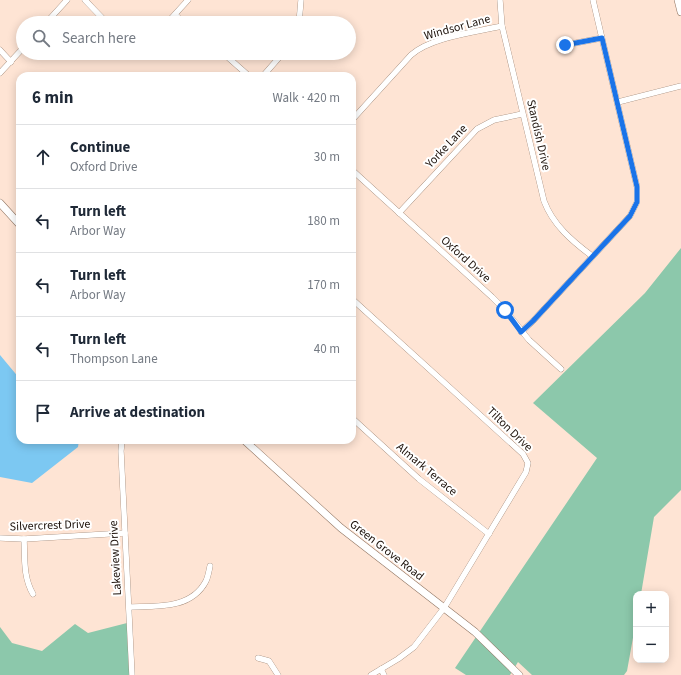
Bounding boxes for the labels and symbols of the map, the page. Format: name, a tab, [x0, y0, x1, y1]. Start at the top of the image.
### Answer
street label: Windsor Lane	[422, 10, 492, 45]
route end	[556, 36, 574, 54]
street label: Standish Drive	[522, 98, 555, 172]
street label: Yorke Lane	[421, 121, 471, 173]
street label: Oxford Drive	[437, 232, 494, 287]
route start	[496, 301, 514, 319]
street label: Tilton Drive	[483, 403, 536, 456]
street label: Almark Terrace	[393, 439, 461, 500]
street label: Silvercrest Drive	[9, 516, 91, 535]
street label: Green Grove Road	[346, 516, 427, 585]
street label: Lakeview Drive	[105, 520, 126, 596]

